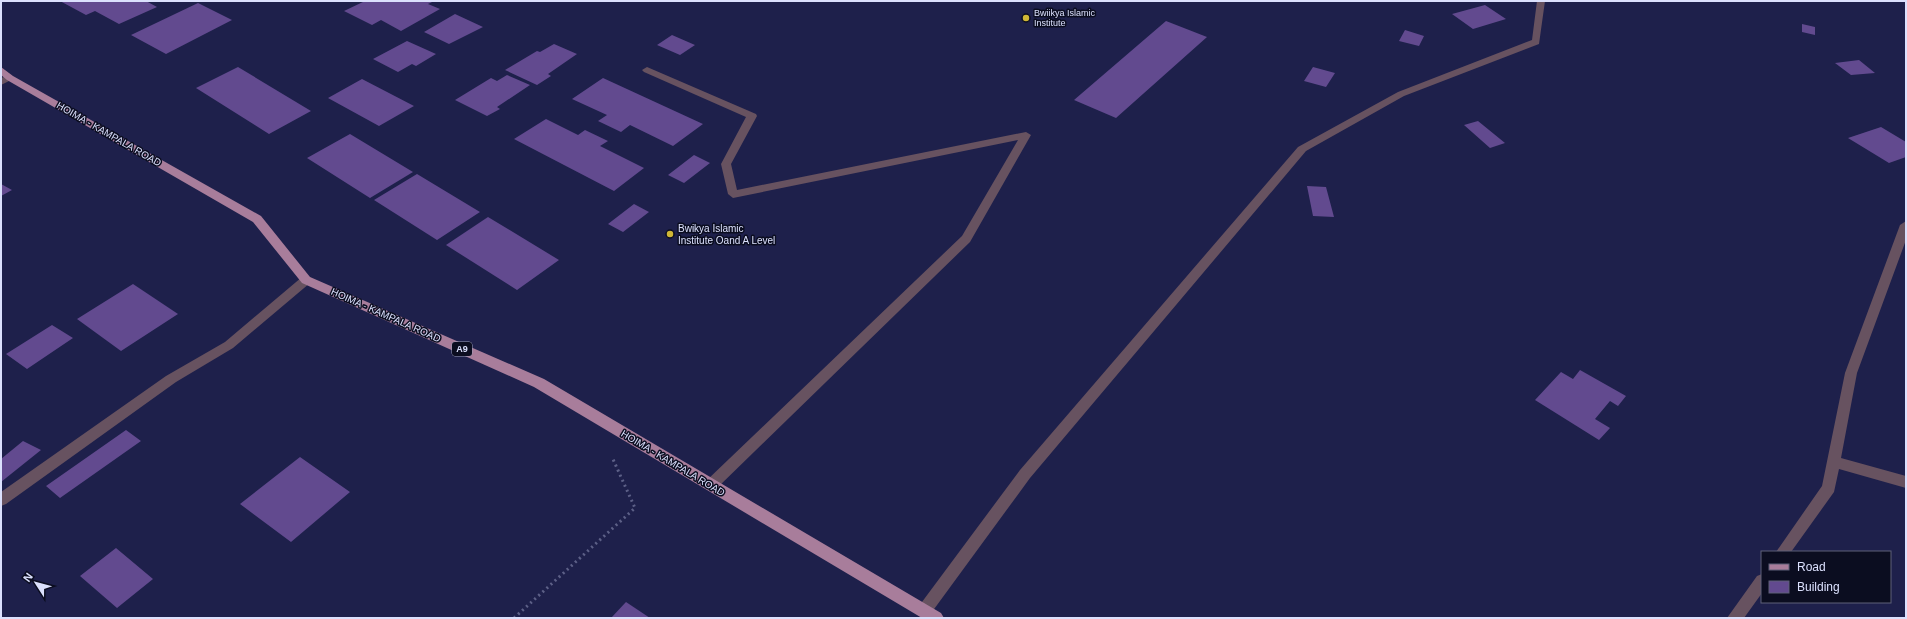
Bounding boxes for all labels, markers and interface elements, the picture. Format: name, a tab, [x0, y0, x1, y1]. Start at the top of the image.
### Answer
place label: Bwiikya Islamic Institute	[1034, 8, 1096, 28]
marker: Bwiikya Islamic Institute	[1021, 13, 1031, 23]
street label: HOIMA - KAMPALA ROAD	[55, 100, 163, 168]
place label: Bwikya Islamic Institute Oand A Level	[678, 223, 775, 246]
marker: Bwikya Islamic Institute Oand A Level	[665, 229, 675, 239]
street label: HOIMA - KAMPALA ROAD	[330, 286, 442, 344]
road number: A9	[452, 342, 472, 356]
street label: HOIMA - KAMPALA ROAD	[619, 428, 727, 498]
legend	[1761, 551, 1891, 603]
text: Road	[1797, 560, 1826, 574]
north arrow	[16, 563, 56, 603]
text: N	[21, 570, 35, 584]
text: Building	[1797, 580, 1840, 594]

